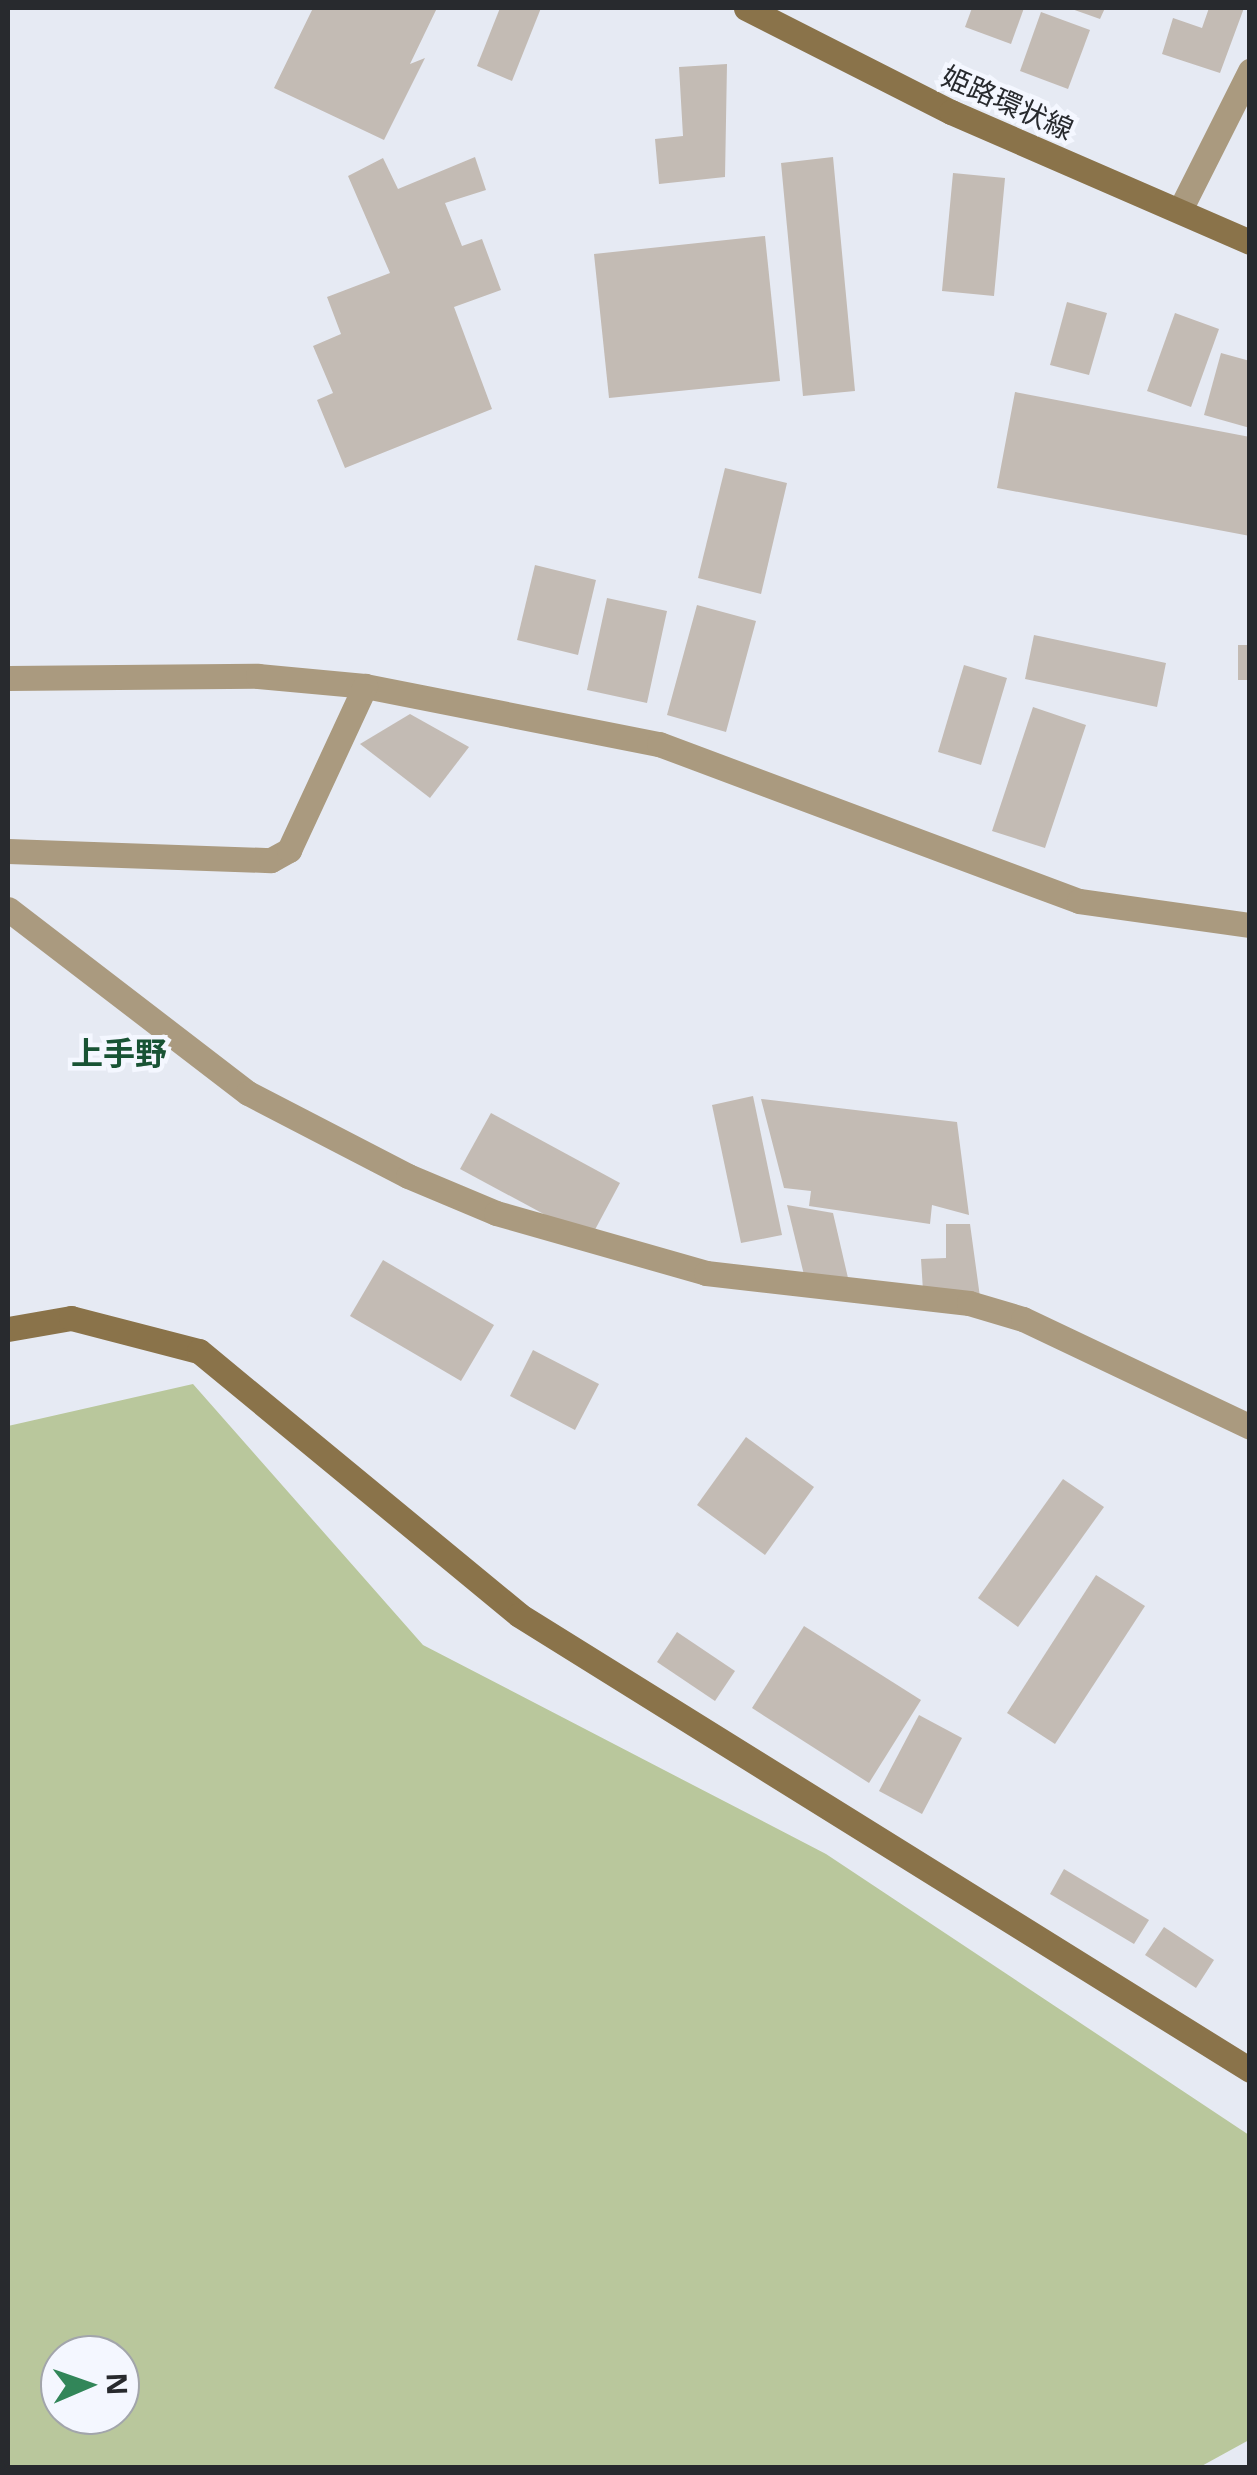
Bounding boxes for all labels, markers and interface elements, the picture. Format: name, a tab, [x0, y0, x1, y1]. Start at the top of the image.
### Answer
street label: 姫路環状線	[937, 58, 1079, 146]
district label: 上手野	[71, 1034, 167, 1072]
north arrow	[40, 2335, 140, 2435]
text: N	[99, 2372, 137, 2396]

